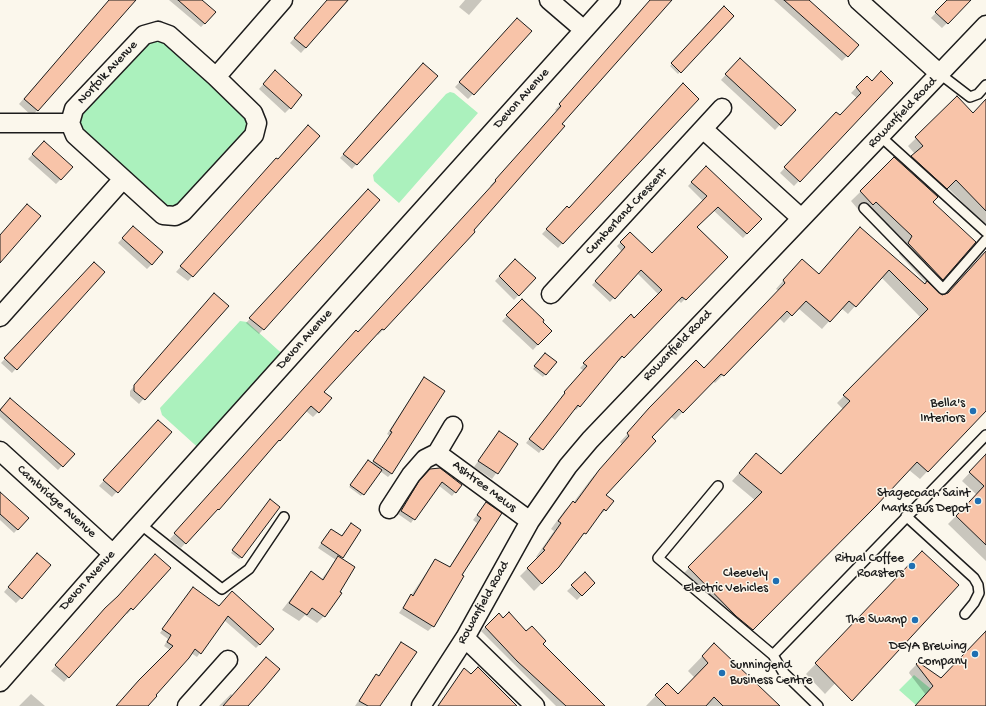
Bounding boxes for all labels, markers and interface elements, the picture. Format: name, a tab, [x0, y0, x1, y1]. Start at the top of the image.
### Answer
street label: Norfolk Avenue	[75, 38, 141, 108]
street label: Devon Avenue	[491, 66, 553, 132]
street label: Rowanfield Road	[865, 74, 941, 152]
street label: Cumberland Crescent	[583, 165, 671, 259]
street label: Devon Avenue	[274, 307, 336, 373]
street label: Rowanfield Road	[640, 307, 716, 385]
place label: Bella's Interiors	[920, 396, 965, 427]
marker: Bella's Interiors	[968, 406, 978, 416]
street label: Ashtree Mews	[449, 458, 519, 516]
street label: Cambridge Avenue	[13, 462, 99, 542]
place label: Stagecoach Saint Marks Bus Depot	[877, 486, 970, 517]
marker: Stagecoach Saint Marks Bus Depot	[973, 496, 983, 506]
street label: Devon Avenue	[57, 548, 119, 614]
place label: Ritual Coffee Roasters	[835, 551, 904, 582]
street label: Rowanfield Road	[455, 559, 513, 647]
marker: Ritual Coffee Roasters	[907, 561, 917, 571]
place label: Cleevely Electric Vehicles	[683, 566, 768, 597]
marker: Cleevely Electric Vehicles	[771, 576, 781, 586]
place label: The Swamp	[846, 612, 907, 628]
marker: The Swamp	[910, 615, 920, 625]
place label: DEYA Brewing Company	[889, 639, 967, 670]
marker: DEYA Brewing Company	[970, 649, 980, 659]
place label: Sunningend Business Centre	[730, 658, 812, 689]
marker: Sunningend Business Centre	[717, 668, 727, 678]

